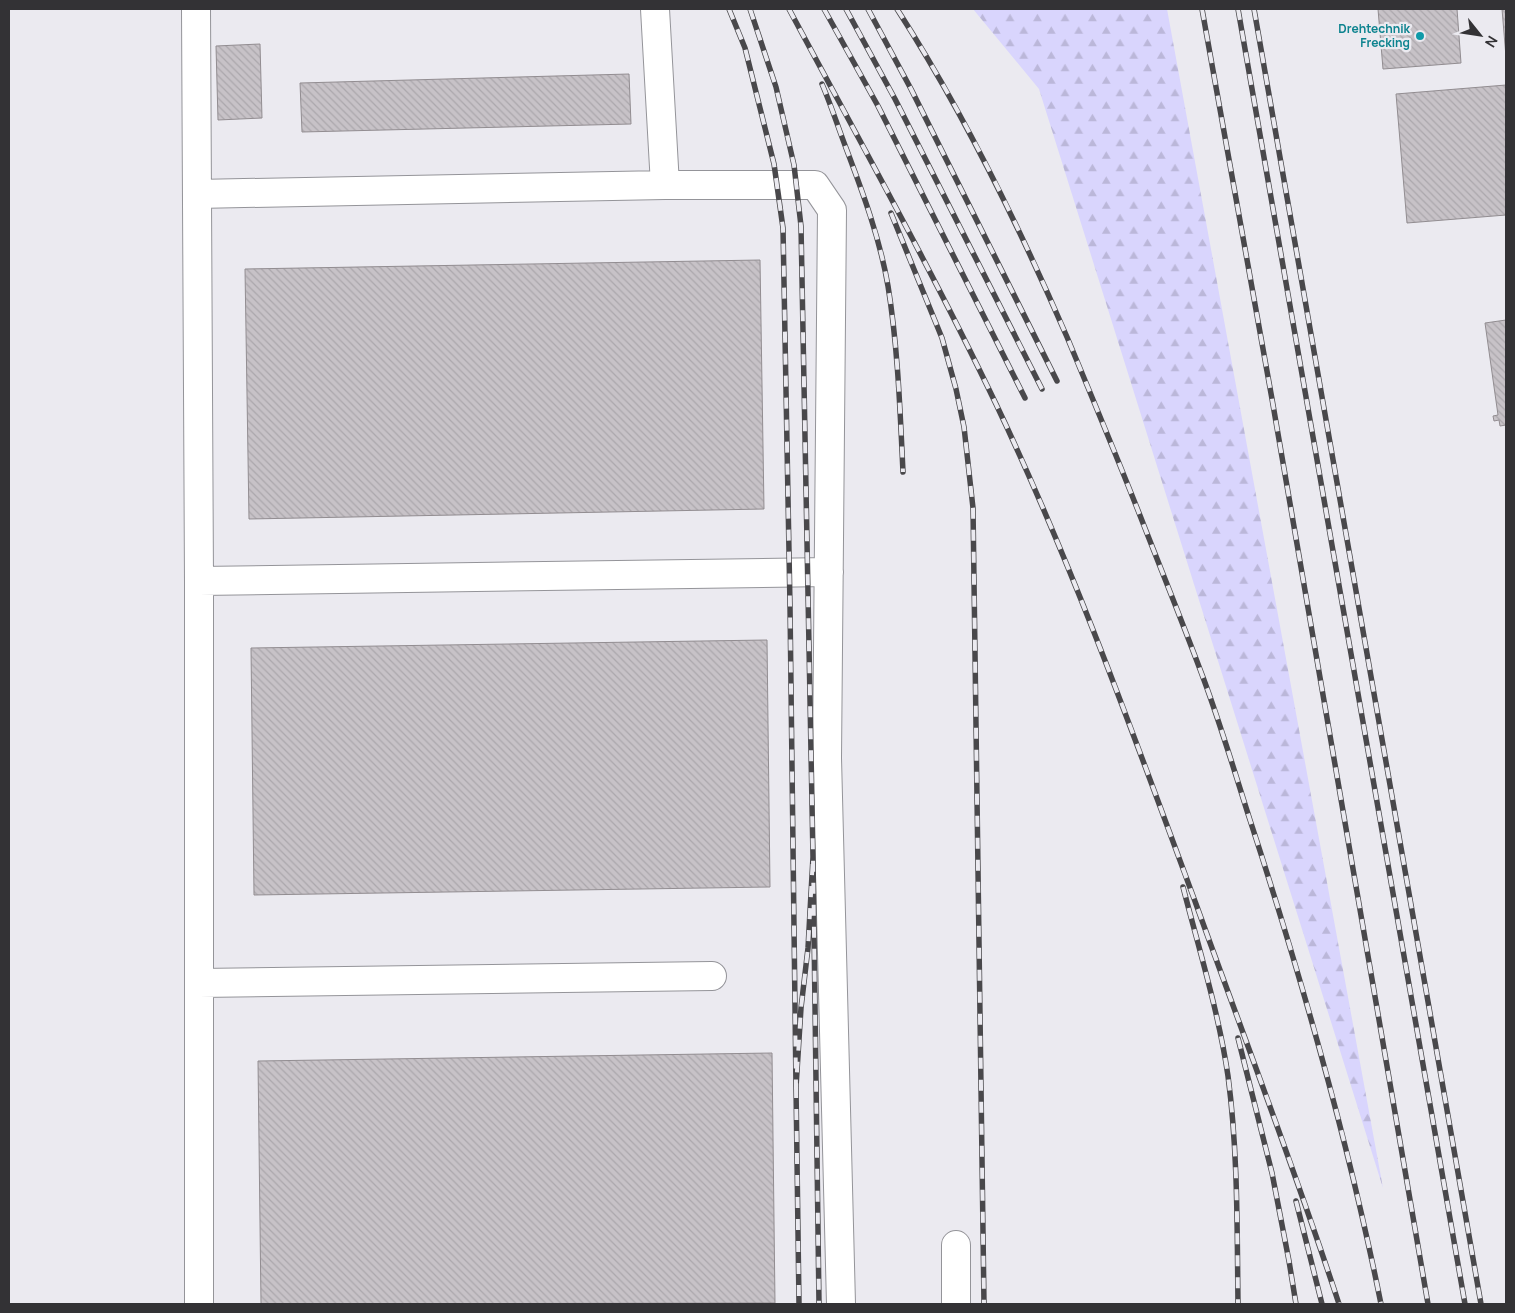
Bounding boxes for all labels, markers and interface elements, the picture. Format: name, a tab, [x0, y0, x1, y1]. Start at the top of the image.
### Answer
north arrow	[1455, 10, 1505, 60]
place label: Drehtechnik Frecking	[1338, 20, 1411, 51]
marker: Drehtechnik Frecking	[1414, 30, 1426, 42]
text: N	[1481, 33, 1502, 51]

